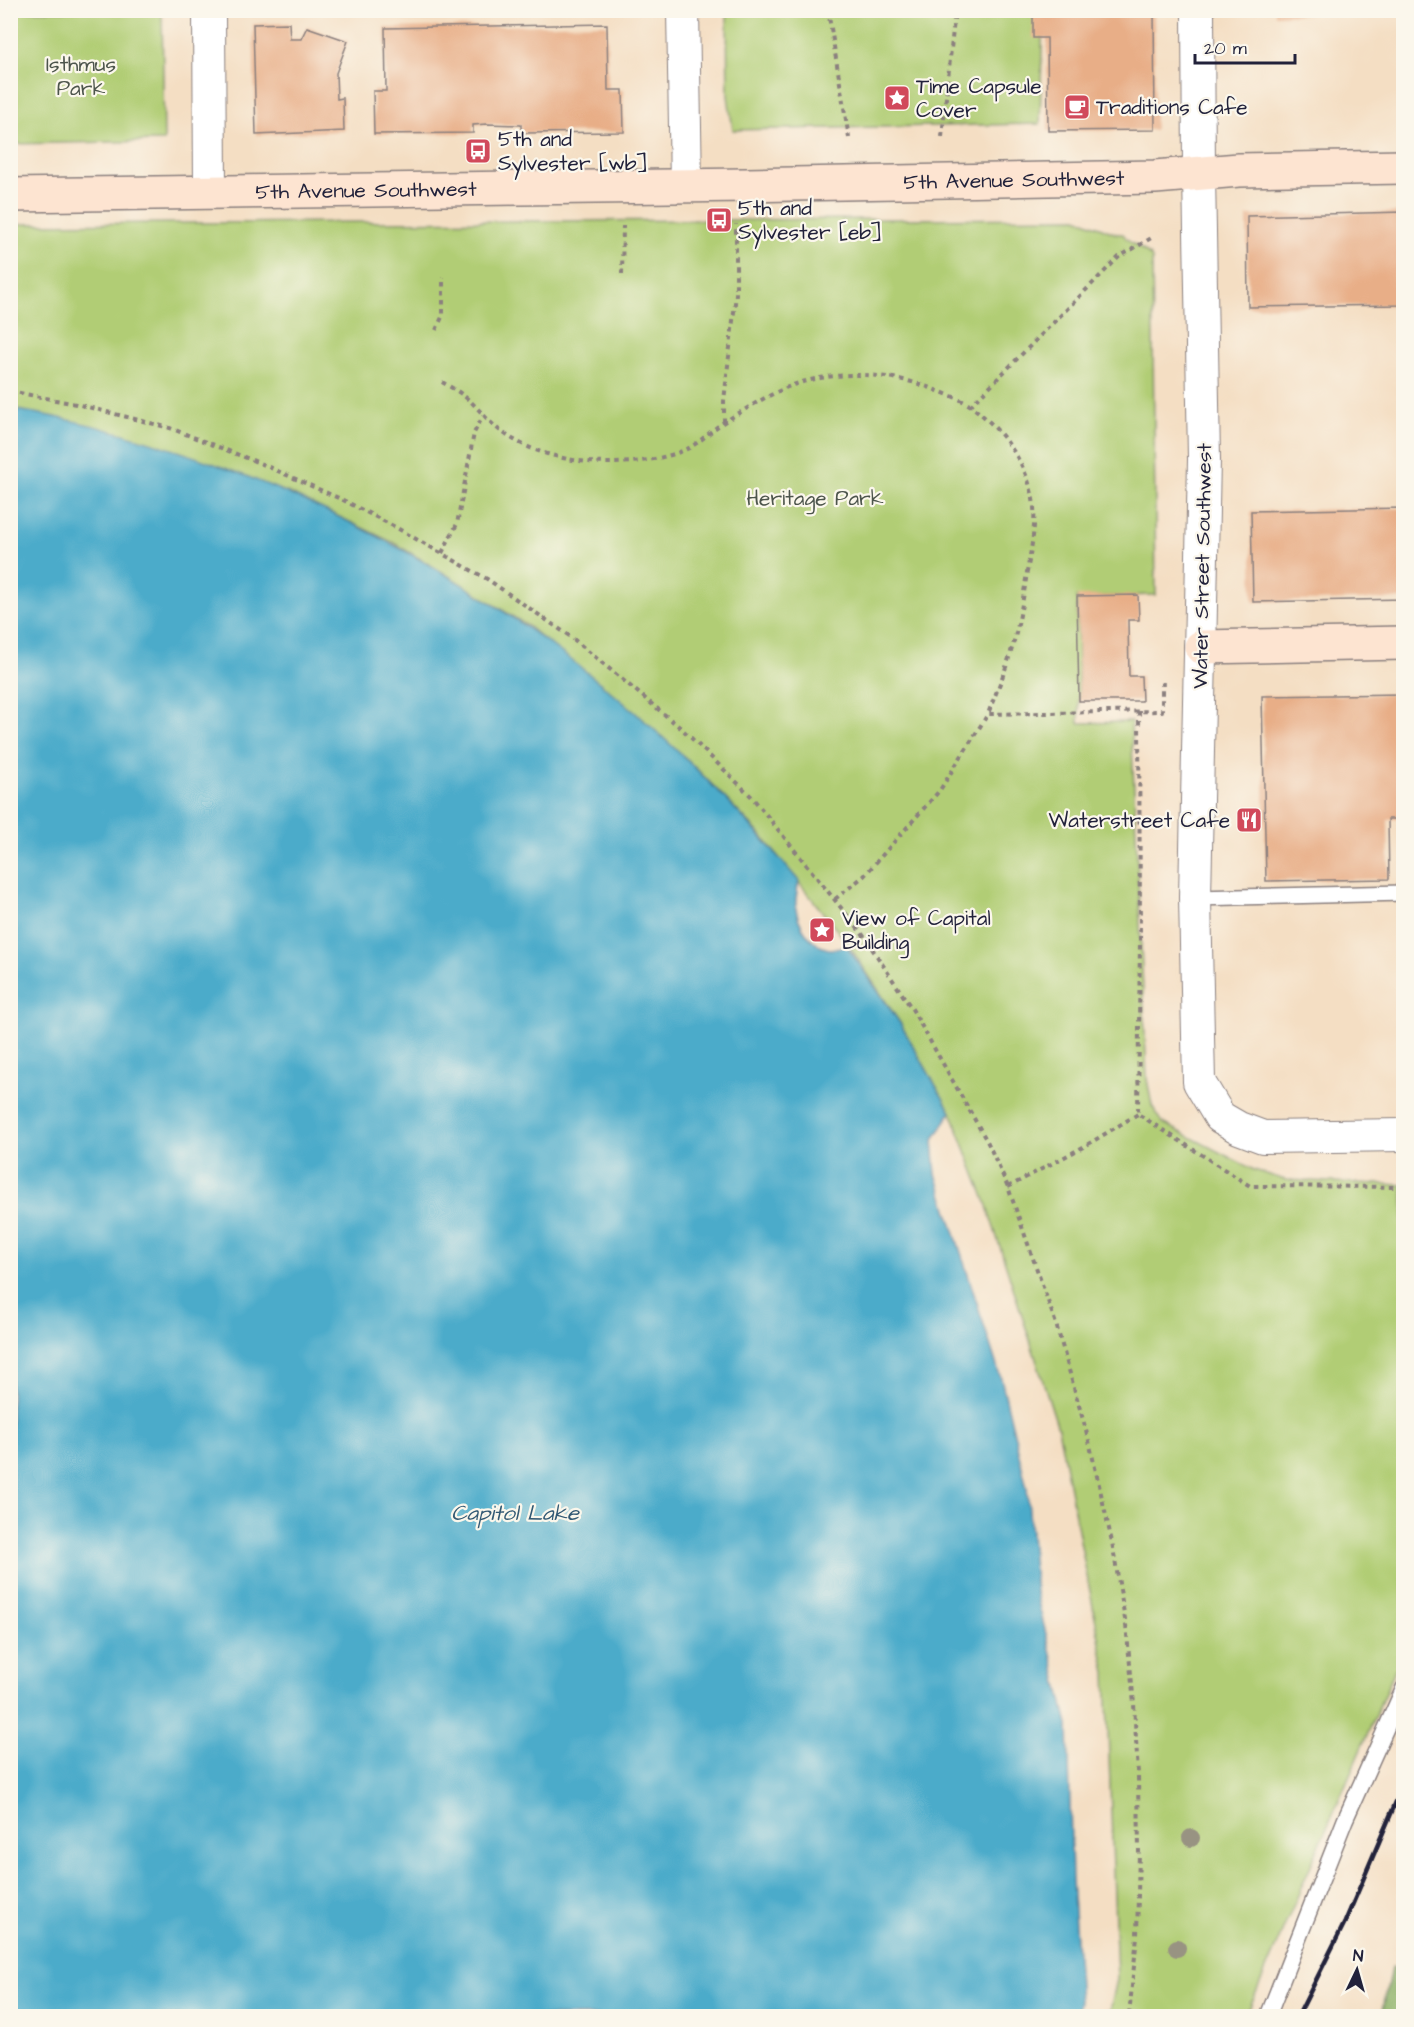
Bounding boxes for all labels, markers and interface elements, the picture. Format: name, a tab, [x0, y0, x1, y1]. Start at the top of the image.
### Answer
scale bar	[1195, 27, 1296, 65]
text: 20 m	[1204, 36, 1247, 61]
park label: Isthmus Park	[46, 50, 116, 103]
place label: Time Capsule Cover	[916, 72, 1042, 125]
place icon: Time Capsule Cover	[882, 83, 912, 113]
cafe icon: Traditions Cafe	[1062, 92, 1092, 122]
place label: Traditions Cafe	[1096, 93, 1248, 122]
place label: 5th and Sylvester [wb]	[498, 125, 648, 180]
bus stop icon: 5th and Sylvester [wb]	[463, 136, 493, 166]
street label: 5th Avenue Southwest	[903, 164, 1125, 197]
street label: 5th Avenue Southwest	[255, 175, 477, 207]
place label: 5th and Sylvester [eb]	[738, 194, 882, 249]
bus stop icon: 5th and Sylvester [eb]	[704, 205, 734, 235]
street label: Water Street Southwest	[1186, 442, 1219, 689]
park label: Heritage Park	[746, 484, 884, 515]
restaurant icon: Waterstreet Cafe	[1234, 805, 1264, 835]
place label: Waterstreet Cafe	[1049, 806, 1230, 835]
place label: View of Capital Building	[842, 904, 991, 959]
place icon: View of Capital Building	[807, 915, 837, 945]
water label: Capitol Lake	[451, 1498, 580, 1529]
north arrow	[1327, 1940, 1387, 2000]
text: N	[1352, 1945, 1364, 1967]

